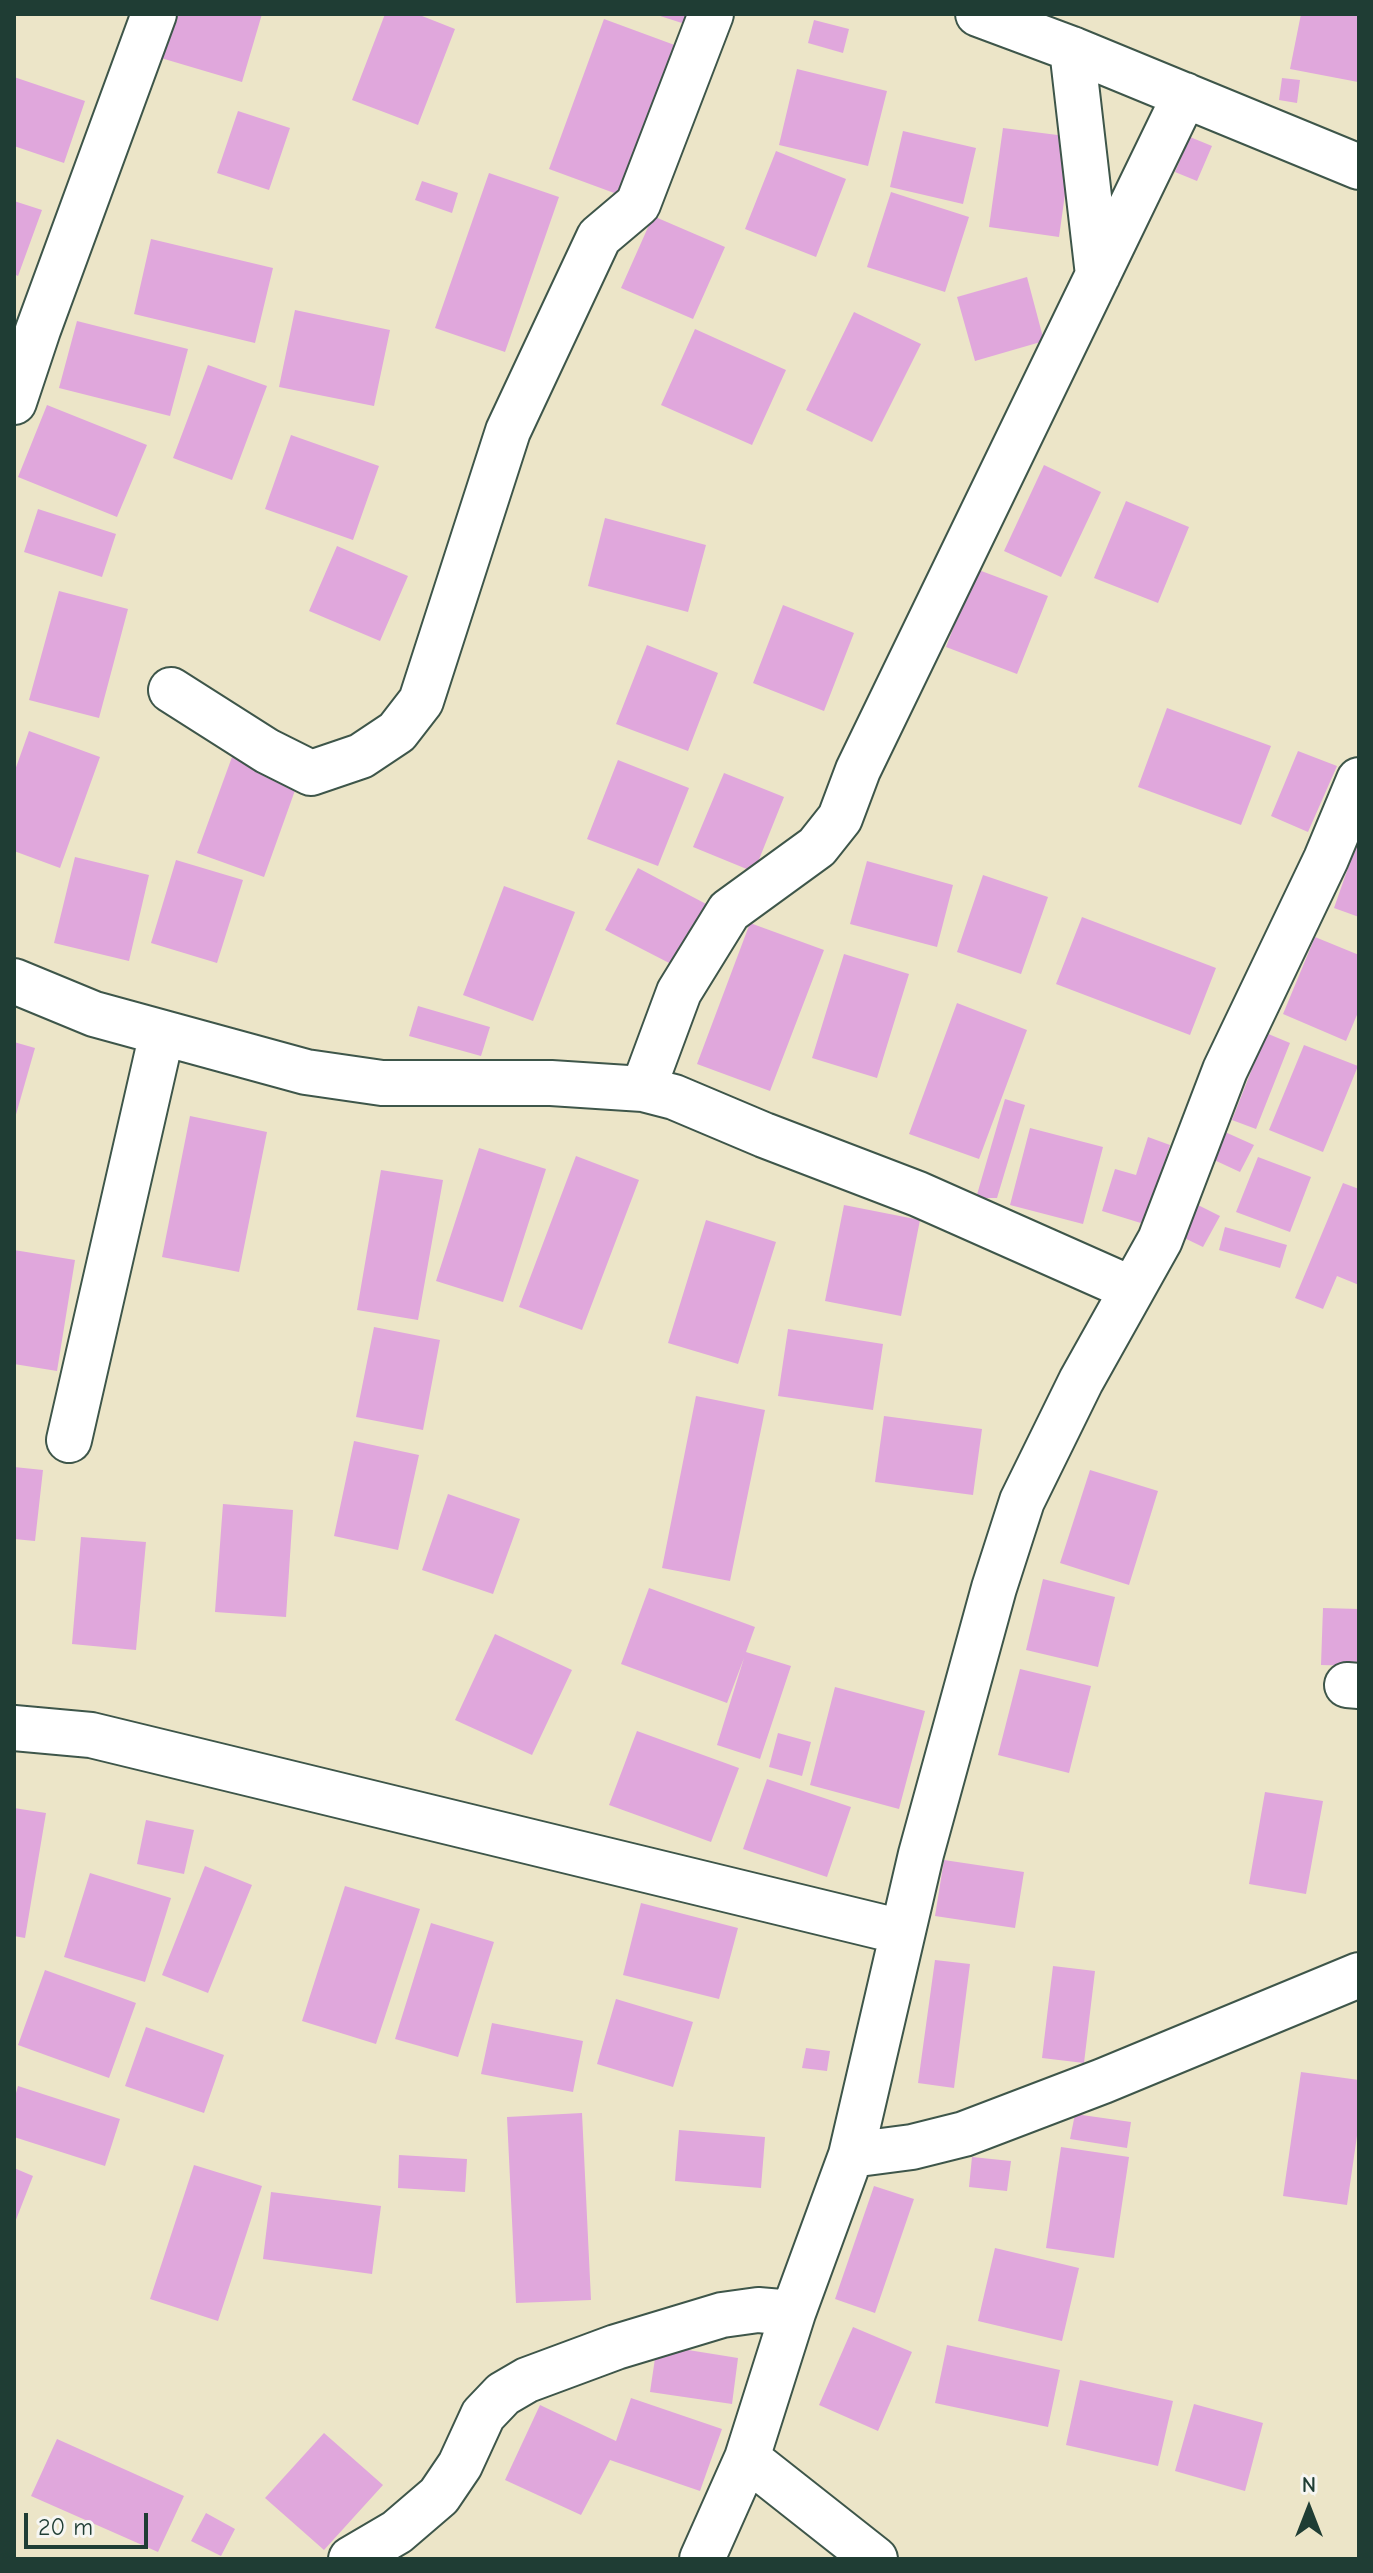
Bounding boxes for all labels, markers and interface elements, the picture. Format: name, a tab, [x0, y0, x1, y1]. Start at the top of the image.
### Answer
north arrow	[1269, 2469, 1349, 2549]
text: N	[1302, 2472, 1316, 2498]
scale bar	[28, 2497, 152, 2547]
text: 20 m	[38, 2513, 93, 2541]

